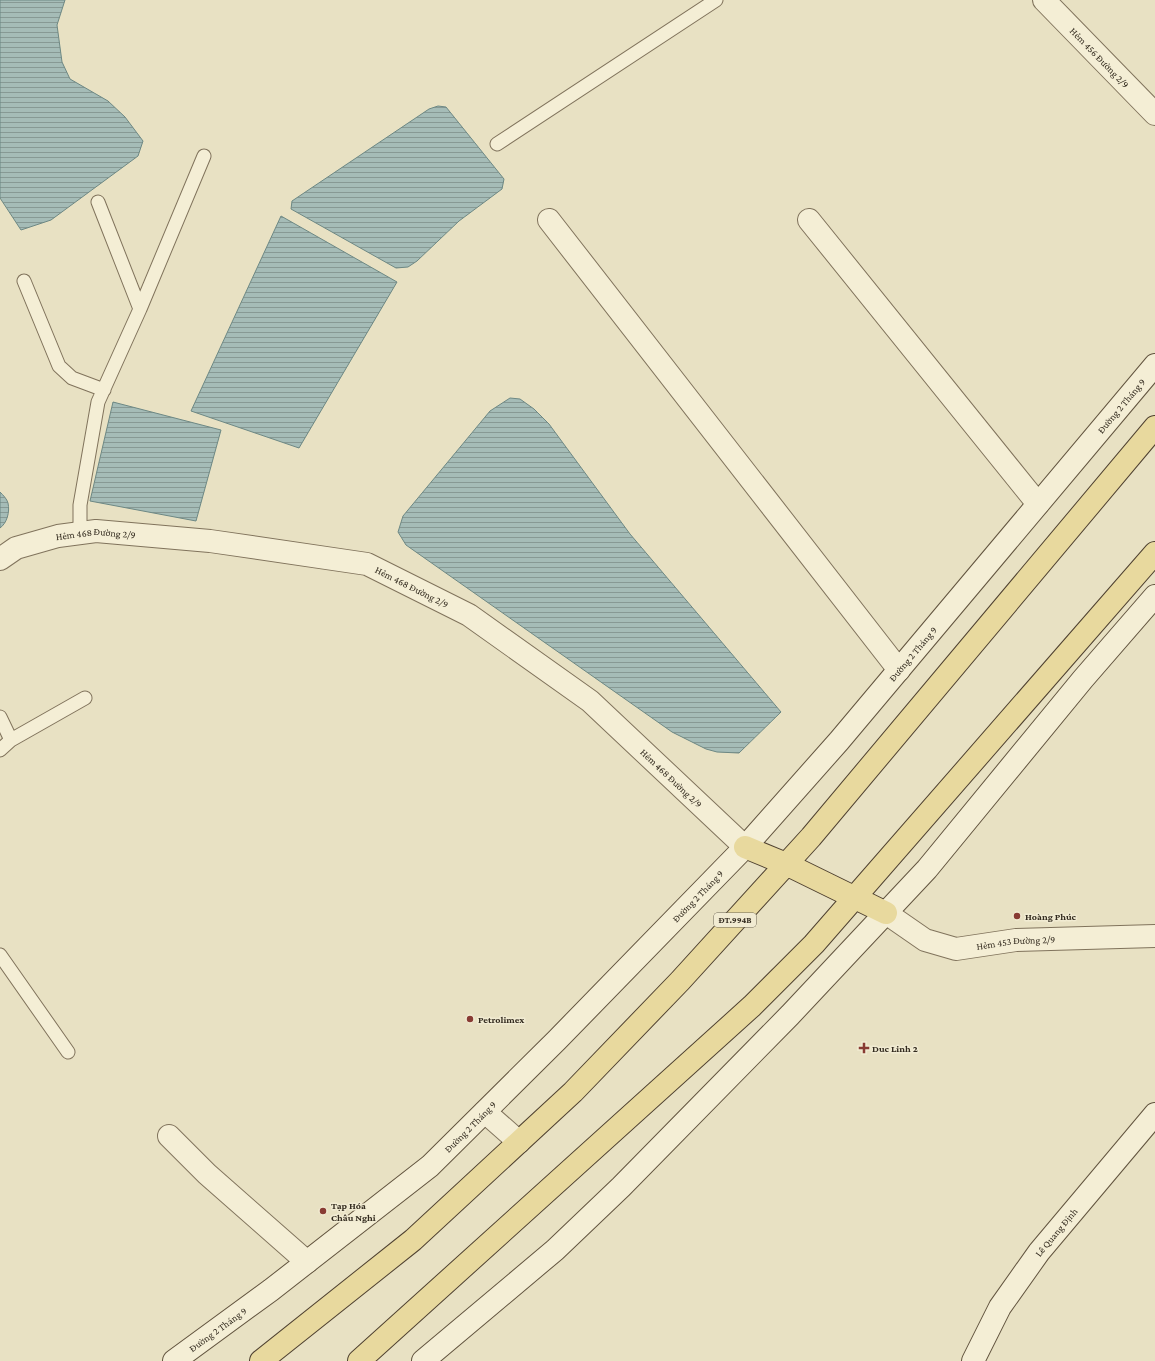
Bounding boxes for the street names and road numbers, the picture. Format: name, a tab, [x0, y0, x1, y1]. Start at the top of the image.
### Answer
street label: Hẻm 456 Đường 2/9	[1068, 25, 1132, 90]
street label: Đường 2 Tháng 9	[1095, 376, 1147, 435]
street label: Hẻm 468 Đường 2/9	[55, 525, 136, 542]
street label: Hẻm 468 Đường 2/9	[374, 564, 451, 610]
street label: Đường 2 Tháng 9	[886, 624, 939, 683]
street label: Hẻm 468 Đường 2/9	[638, 746, 705, 809]
street label: Đường 2 Tháng 9	[670, 868, 725, 924]
road number: ĐT.994B	[714, 913, 756, 927]
street label: Hẻm 453 Đường 2/9	[976, 933, 1055, 951]
street label: Đường 2 Tháng 9	[442, 1098, 498, 1154]
street label: Lê Quang Định	[1032, 1205, 1080, 1258]
street label: Đường 2 Tháng 9	[187, 1304, 248, 1354]

